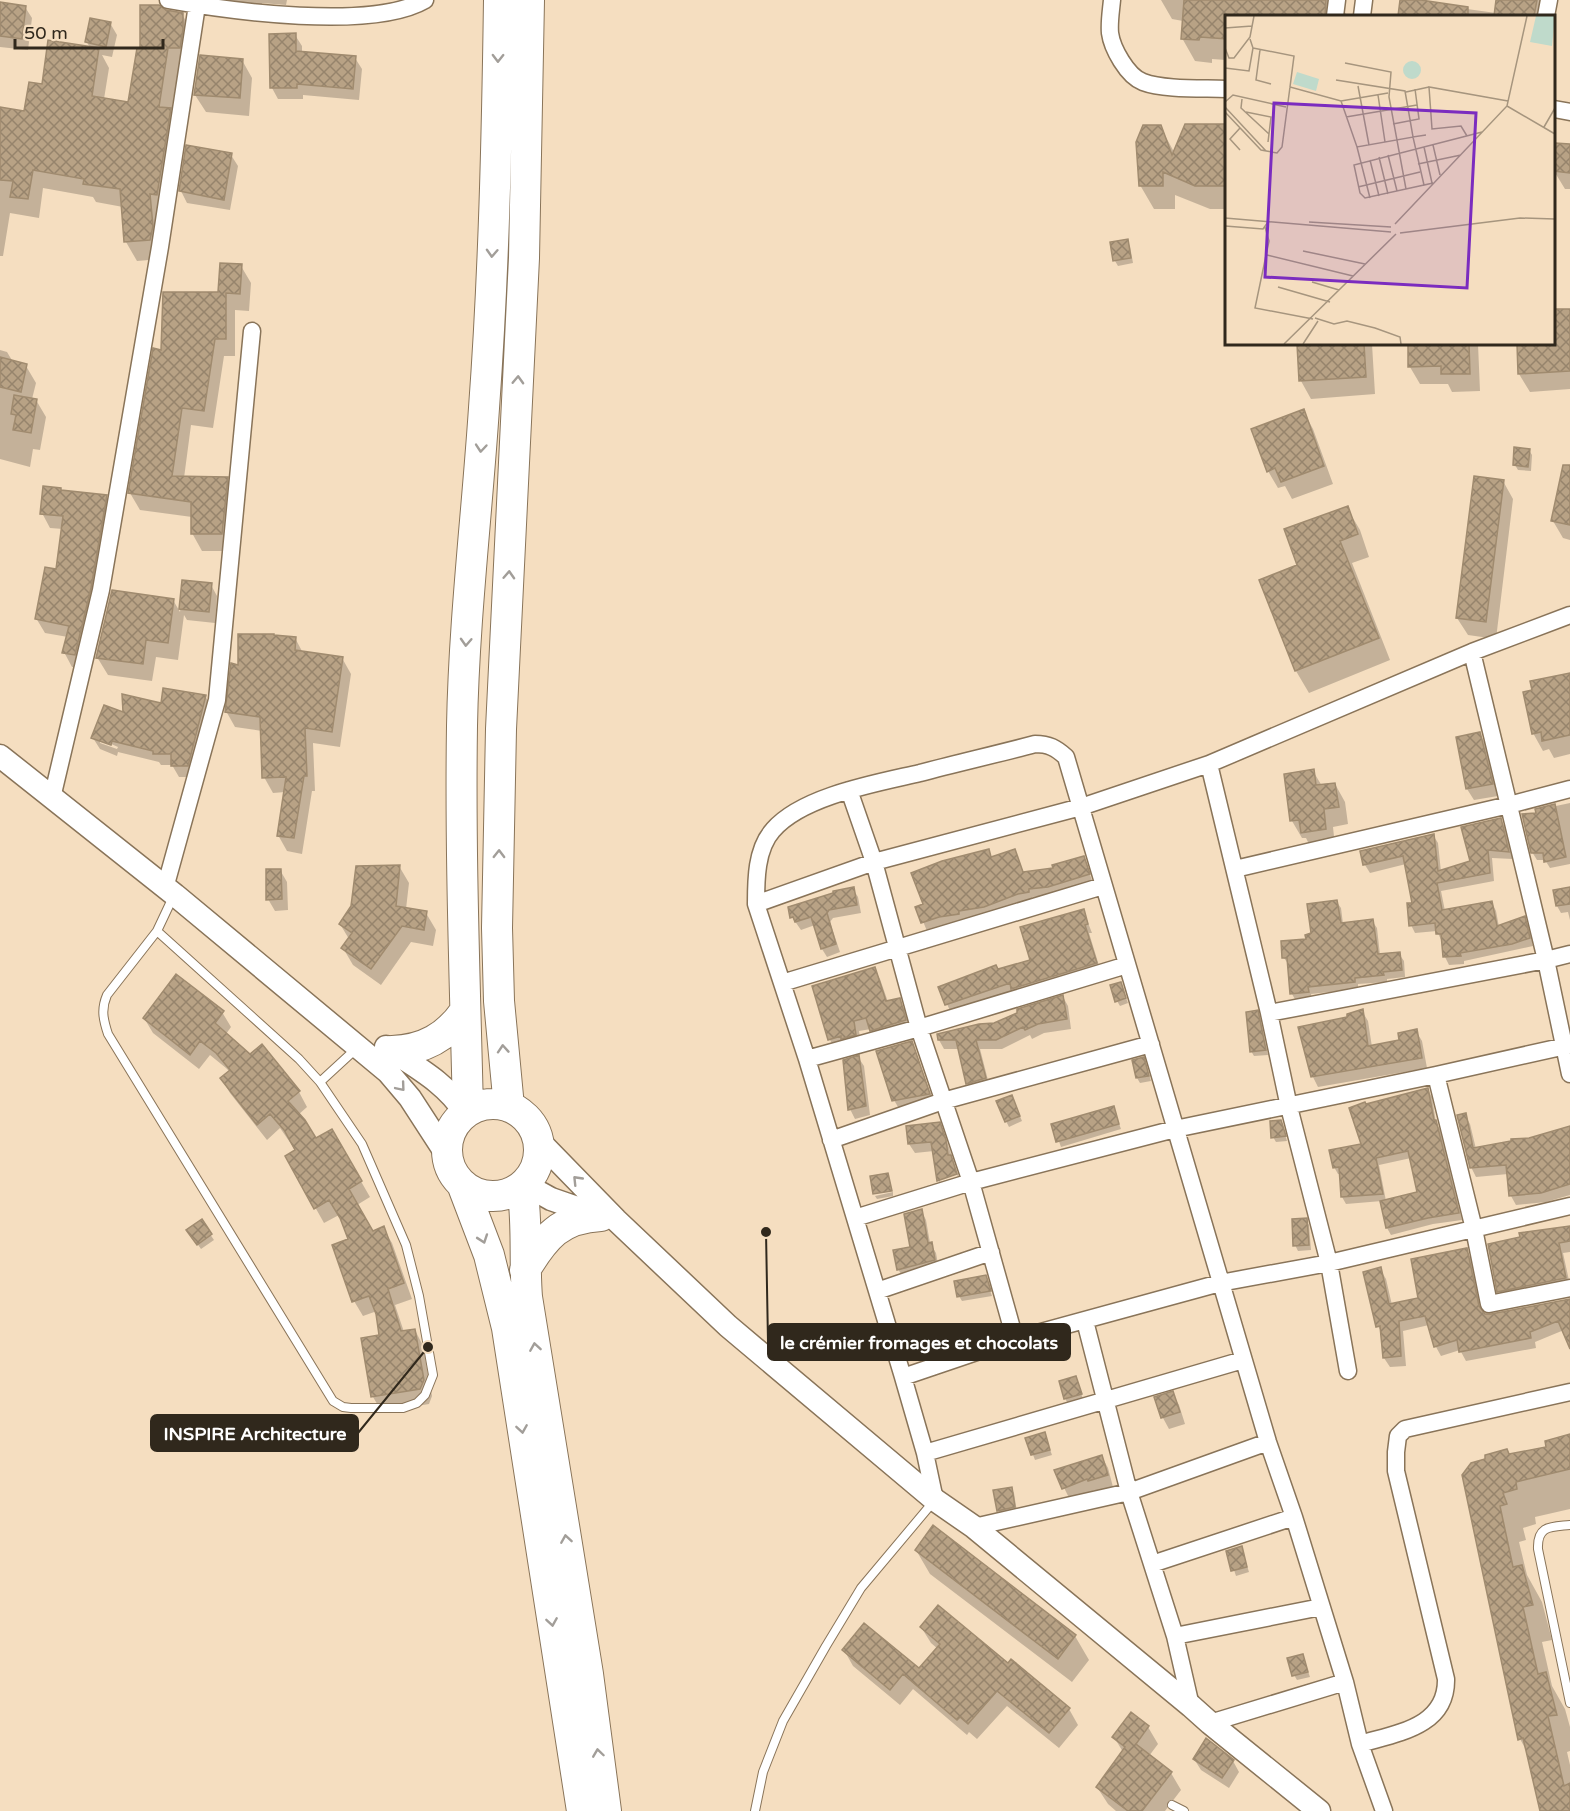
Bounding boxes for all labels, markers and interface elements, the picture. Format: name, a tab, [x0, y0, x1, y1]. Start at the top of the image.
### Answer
scale bar	[15, 12, 164, 50]
inset map	[1225, 15, 1555, 345]
text: 50 m	[24, 22, 68, 44]
one-way arrow	[492, 54, 504, 63]
one-way arrow	[486, 249, 499, 258]
one-way arrow	[512, 376, 525, 385]
one-way arrow	[475, 443, 488, 453]
one-way arrow	[503, 571, 516, 580]
one-way arrow	[460, 638, 473, 647]
one-way arrow	[493, 849, 505, 858]
one-way arrow	[497, 1044, 510, 1053]
one-way arrow	[393, 1080, 404, 1091]
one-way arrow	[573, 1176, 584, 1187]
one-way arrow	[476, 1233, 488, 1244]
callout: le crémier fromages et chocolats	[768, 1324, 1070, 1360]
text: le crémier fromages et chocolats	[780, 1332, 1058, 1354]
one-way arrow	[530, 1342, 542, 1352]
callout: INSPIRE Architecture	[151, 1415, 358, 1451]
text: INSPIRE Architecture	[163, 1423, 347, 1445]
one-way arrow	[516, 1425, 528, 1434]
one-way arrow	[560, 1535, 573, 1545]
one-way arrow	[546, 1618, 558, 1627]
one-way arrow	[593, 1748, 605, 1758]

